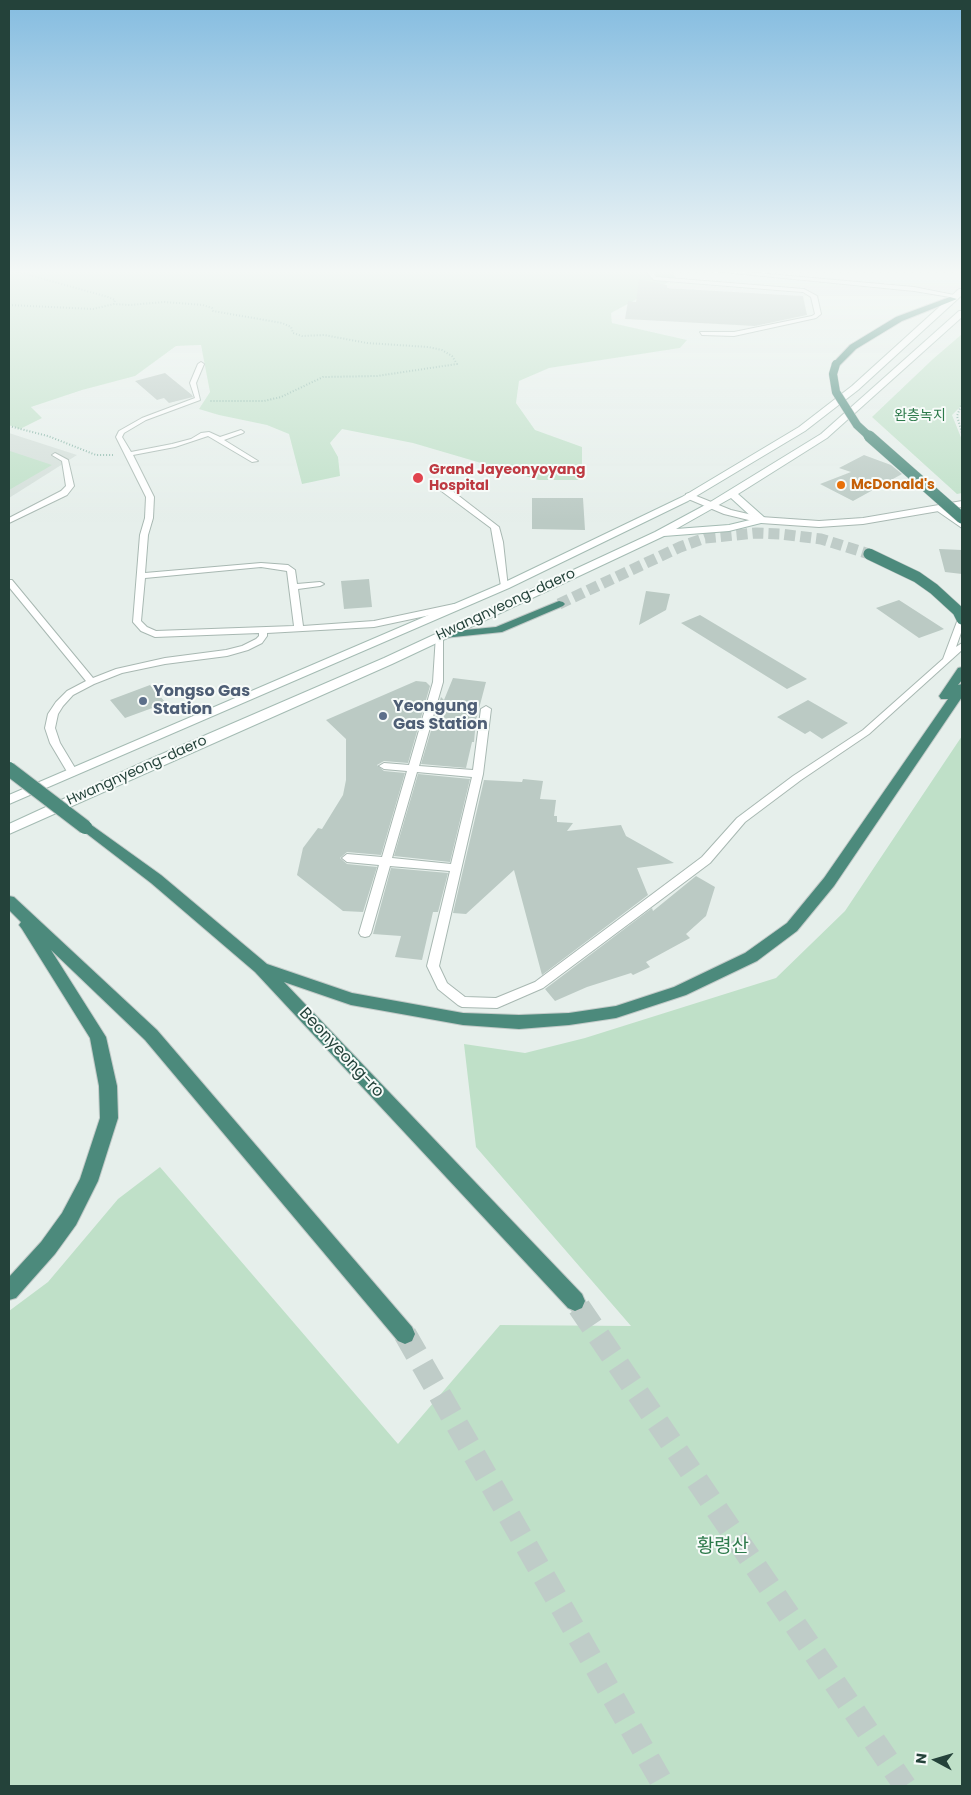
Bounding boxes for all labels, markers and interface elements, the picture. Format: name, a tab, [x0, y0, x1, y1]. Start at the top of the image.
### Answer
park label: 완층녹지	[894, 408, 946, 424]
place label: Grand Jayeonyoyang Hospital	[429, 462, 586, 494]
marker: Grand Jayeonyoyang Hospital	[411, 471, 425, 485]
place label: McDonald's	[851, 477, 935, 493]
marker: McDonald's	[835, 479, 847, 491]
street label: Hwangnyeong-daero	[434, 565, 578, 645]
place label: Yongso Gas Station	[153, 682, 250, 720]
marker: Yongso Gas Station	[137, 695, 149, 707]
place label: Yeongung Gas Station	[393, 697, 488, 735]
marker: Yeongung Gas Station	[377, 710, 389, 722]
street label: Hwangnyeong-daero	[64, 733, 210, 809]
street label: Beonyeong-ro	[295, 1004, 387, 1102]
park label: 황령산	[697, 1536, 749, 1558]
north arrow	[911, 1735, 961, 1785]
text: N	[911, 1752, 932, 1765]

